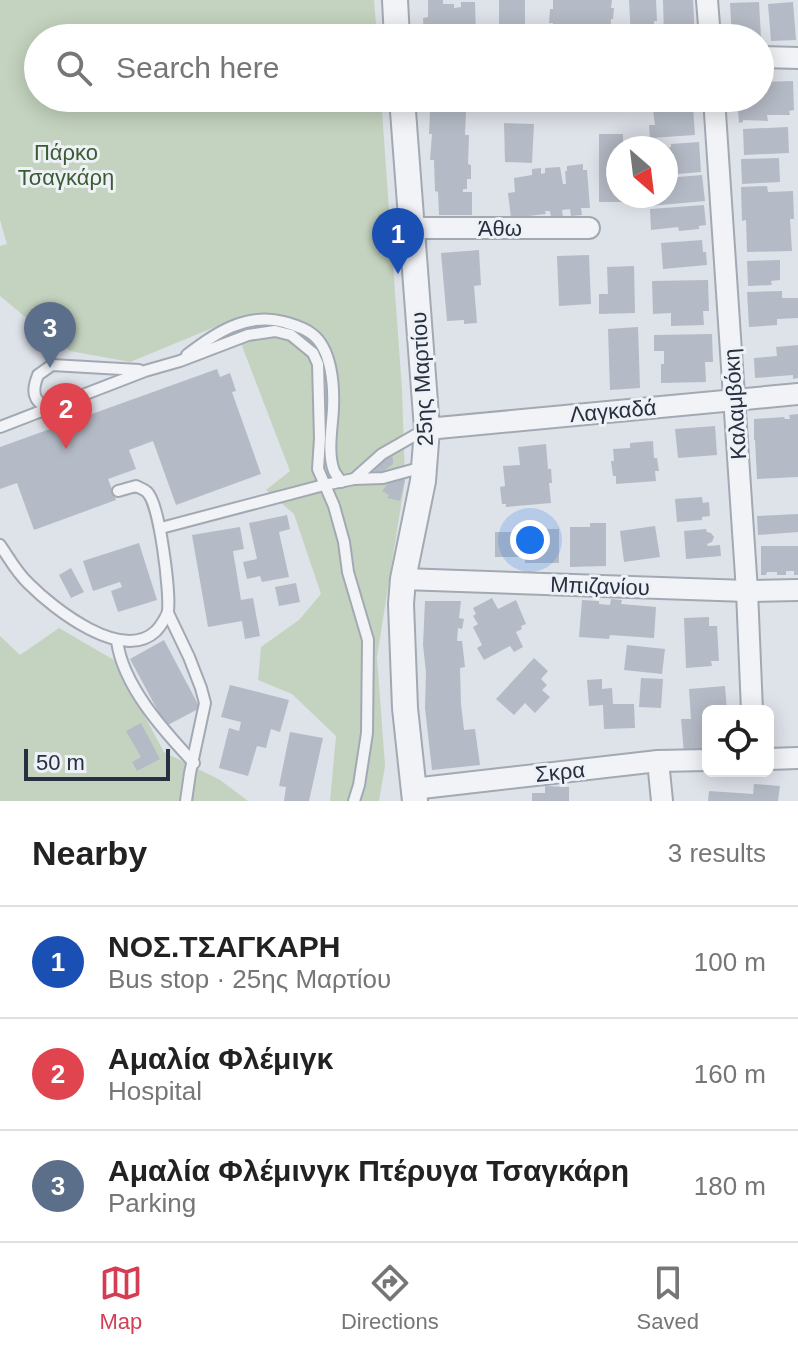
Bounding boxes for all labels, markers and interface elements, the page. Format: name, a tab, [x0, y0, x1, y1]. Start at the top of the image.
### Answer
search box	[24, 24, 774, 112]
icon: search	[52, 46, 96, 90]
text: Search here	[116, 51, 279, 84]
north arrow	[606, 136, 678, 208]
park label: Πάρκο Τσαγκάρη	[18, 140, 114, 190]
pin: 1	[372, 208, 424, 274]
street label: Άθω	[478, 216, 522, 241]
pin: 3	[24, 302, 76, 368]
street label: 25ης Μαρτίου	[406, 311, 438, 447]
street label: Καλαμβόκη	[719, 348, 751, 460]
pin: 2	[40, 383, 92, 449]
street label: Λαγκαδά	[569, 395, 658, 427]
your location	[510, 520, 550, 560]
street label: Μπιζανίου	[550, 572, 650, 600]
map controls	[702, 705, 774, 777]
button: locate	[702, 705, 774, 777]
scale bar	[24, 745, 170, 781]
text: 50 m	[36, 750, 85, 775]
street label: Σκρα	[534, 757, 586, 787]
text: Nearby	[32, 834, 147, 872]
text: 3 results	[668, 838, 766, 868]
text: ΝΟΣ.ΤΣΑΓΚΑΡΗ	[108, 930, 340, 963]
text: 1	[51, 947, 65, 977]
text: 100 m	[694, 947, 766, 977]
text: Bus stop · 25ης Μαρτίου	[108, 964, 391, 994]
text: Αμαλία Φλέμιγκ	[108, 1042, 333, 1075]
text: 2	[51, 1059, 65, 1089]
text: 160 m	[694, 1059, 766, 1089]
text: Hospital	[108, 1076, 202, 1106]
text: Αμαλία Φλέμινγκ Πτέρυγα Τσαγκάρη	[108, 1154, 629, 1187]
text: 3	[51, 1171, 65, 1201]
text: 180 m	[694, 1171, 766, 1201]
text: Parking	[108, 1188, 196, 1218]
tab: Map	[99, 1261, 143, 1335]
tab: Directions	[341, 1261, 439, 1335]
tab: Saved	[637, 1261, 699, 1335]

